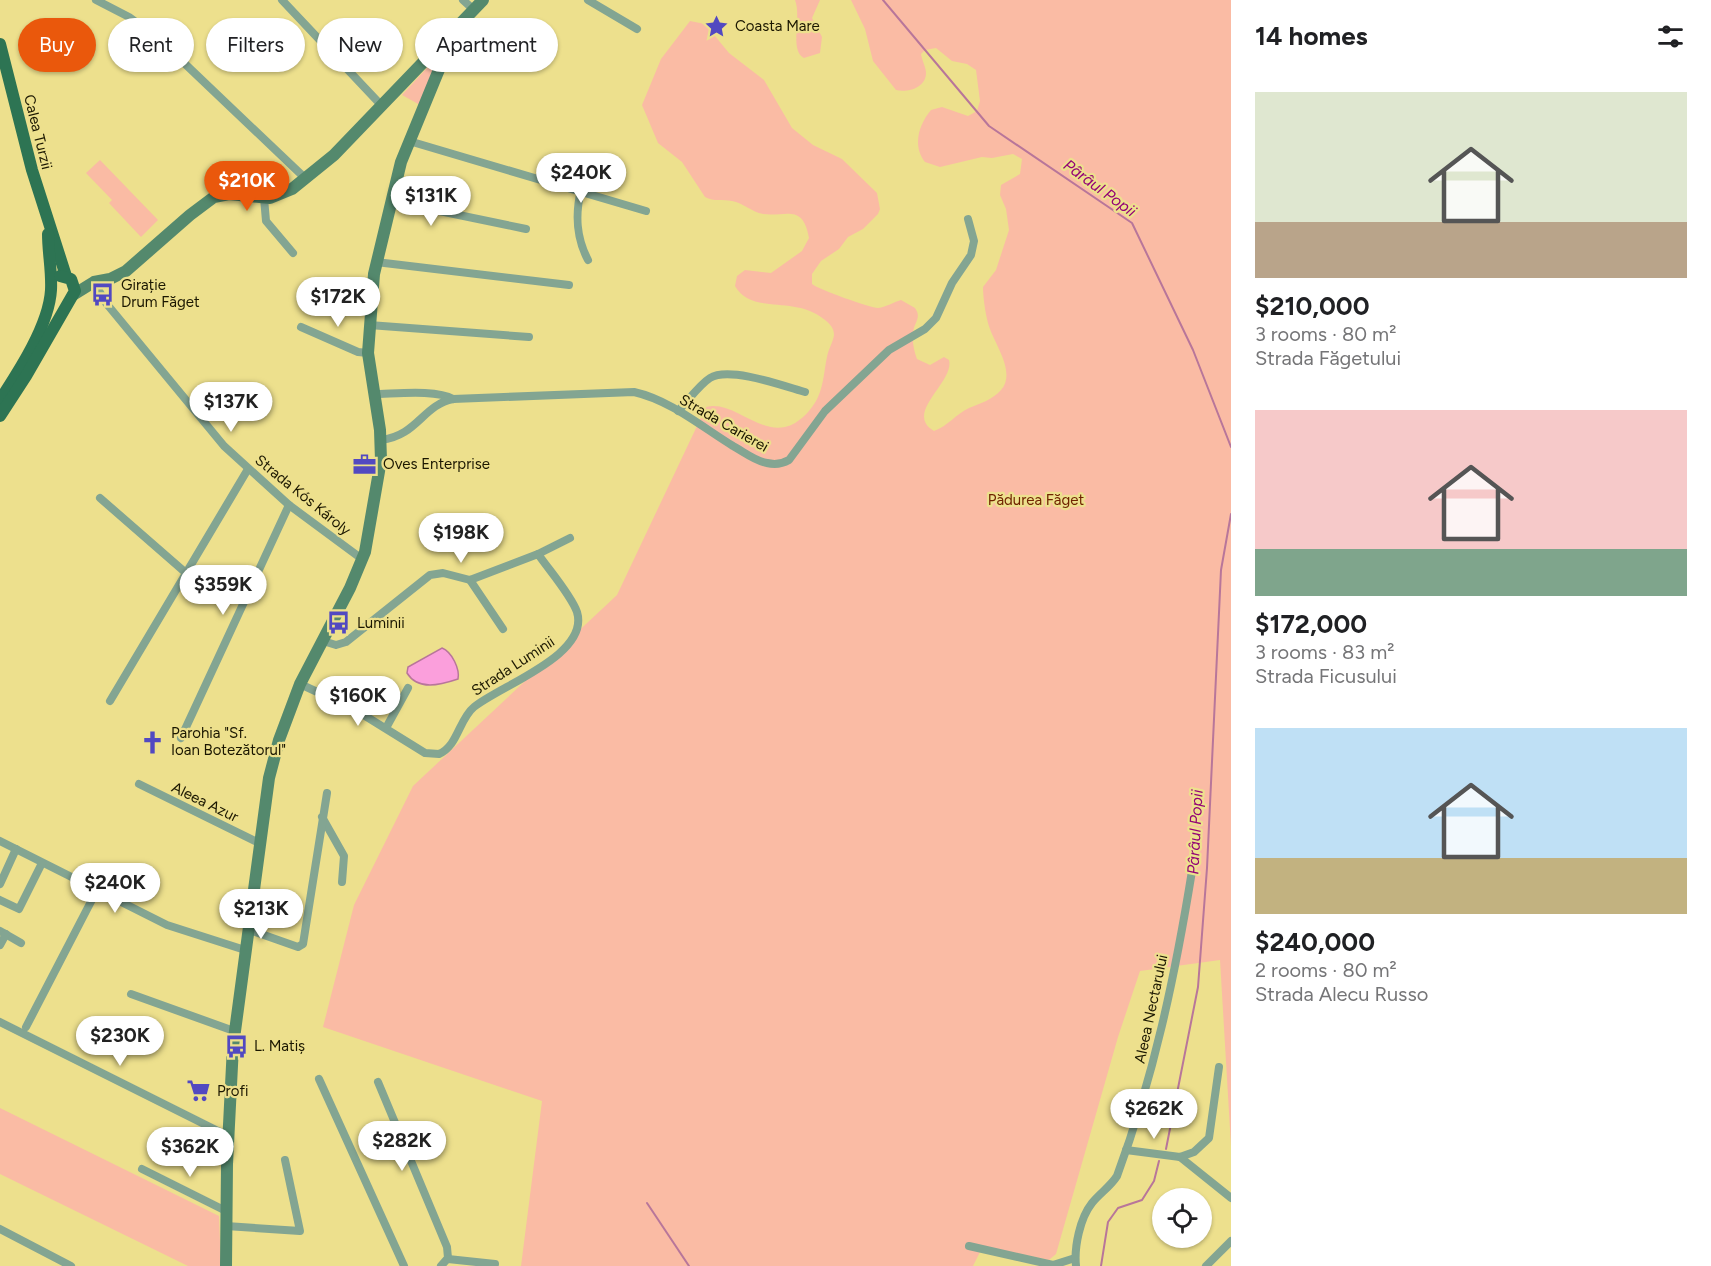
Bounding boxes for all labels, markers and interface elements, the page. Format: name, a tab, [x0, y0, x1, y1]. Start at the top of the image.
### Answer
place icon: Coasta Mare	[704, 13, 730, 39]
place label: Coasta Mare	[735, 17, 820, 35]
chip: Buy	[18, 18, 96, 72]
chip: Rent	[108, 18, 194, 72]
chip: Filters	[206, 18, 305, 72]
chip: New	[317, 18, 403, 72]
chip: Apartment	[415, 18, 558, 72]
text: 14 homes	[1255, 20, 1368, 52]
icon: filters	[1654, 20, 1687, 53]
street label: Calea Turzii	[20, 93, 56, 171]
icon: home	[1417, 131, 1525, 239]
pin: $240K	[539, 153, 623, 204]
water label: Pârâul Popii	[1060, 155, 1140, 221]
text: $240K	[550, 160, 612, 184]
pin: $210K	[205, 161, 289, 212]
text: $210K	[218, 168, 276, 192]
pin: $131K	[389, 176, 473, 227]
text: $131K	[405, 183, 457, 207]
place label: Girație Drum Făget	[121, 276, 200, 311]
pin: $172K	[296, 277, 380, 328]
bus stop icon: Girație Drum Făget	[90, 281, 116, 307]
text: $172K	[310, 284, 366, 308]
text: $210,000	[1255, 290, 1370, 322]
text: 3 rooms · 80 m²	[1255, 322, 1396, 346]
text: Strada Făgetului	[1255, 346, 1401, 370]
pin: $137K	[189, 382, 273, 433]
text: $137K	[203, 389, 259, 413]
street label: Strada Carierei	[676, 390, 772, 456]
icon: home	[1417, 449, 1525, 557]
street label: Strada Kós Károly	[252, 451, 355, 539]
office icon: Oves Enterprise	[352, 451, 378, 477]
place label: Oves Enterprise	[383, 455, 490, 473]
park label: Pădurea Făget	[988, 491, 1084, 509]
pin: $198K	[419, 513, 503, 564]
text: $198K	[433, 520, 489, 544]
pin: $359K	[181, 565, 265, 616]
text: $359K	[194, 572, 252, 596]
text: $172,000	[1255, 608, 1367, 640]
bus stop icon: Luminii	[326, 610, 352, 636]
place label: Luminii	[357, 614, 405, 632]
street label: Strada Luminii	[468, 632, 558, 700]
text: 3 rooms · 83 m²	[1255, 640, 1394, 664]
text: Strada Ficusului	[1255, 664, 1397, 688]
pin: $160K	[316, 676, 400, 727]
text: $160K	[329, 683, 387, 707]
place label: Parohia "Sf. Ioan Botezătorul"	[171, 724, 286, 759]
church icon: Parohia "Sf. Ioan Botezătorul"	[140, 729, 166, 755]
icon: home	[1417, 767, 1525, 875]
street label: Aleea Azur	[169, 778, 241, 826]
water label: Pârâul Popii	[1183, 789, 1207, 875]
pin: $240K	[73, 863, 157, 914]
text: $240K	[84, 870, 146, 894]
pin: $213K	[219, 889, 303, 940]
text: $213K	[233, 896, 289, 920]
text: $240,000	[1255, 926, 1375, 958]
street label: Aleea Nectarului	[1131, 953, 1171, 1065]
text: 2 rooms · 80 m²	[1255, 958, 1397, 982]
text: Strada Alecu Russo	[1255, 982, 1428, 1006]
pin: $230K	[78, 1016, 162, 1067]
text: $230K	[90, 1023, 150, 1047]
bus stop icon: L. Matiș	[223, 1033, 249, 1059]
place label: L. Matiș	[254, 1037, 305, 1055]
supermarket icon: Profi	[186, 1078, 212, 1104]
place label: Profi	[217, 1082, 248, 1100]
pin: $262K	[1112, 1089, 1196, 1140]
text: $262K	[1124, 1096, 1184, 1120]
pin: $282K	[360, 1121, 444, 1172]
pin: $362K	[148, 1127, 232, 1178]
text: $282K	[372, 1128, 432, 1152]
text: $362K	[161, 1134, 219, 1158]
map controls	[1152, 1188, 1212, 1248]
button: locate	[1152, 1188, 1212, 1248]

